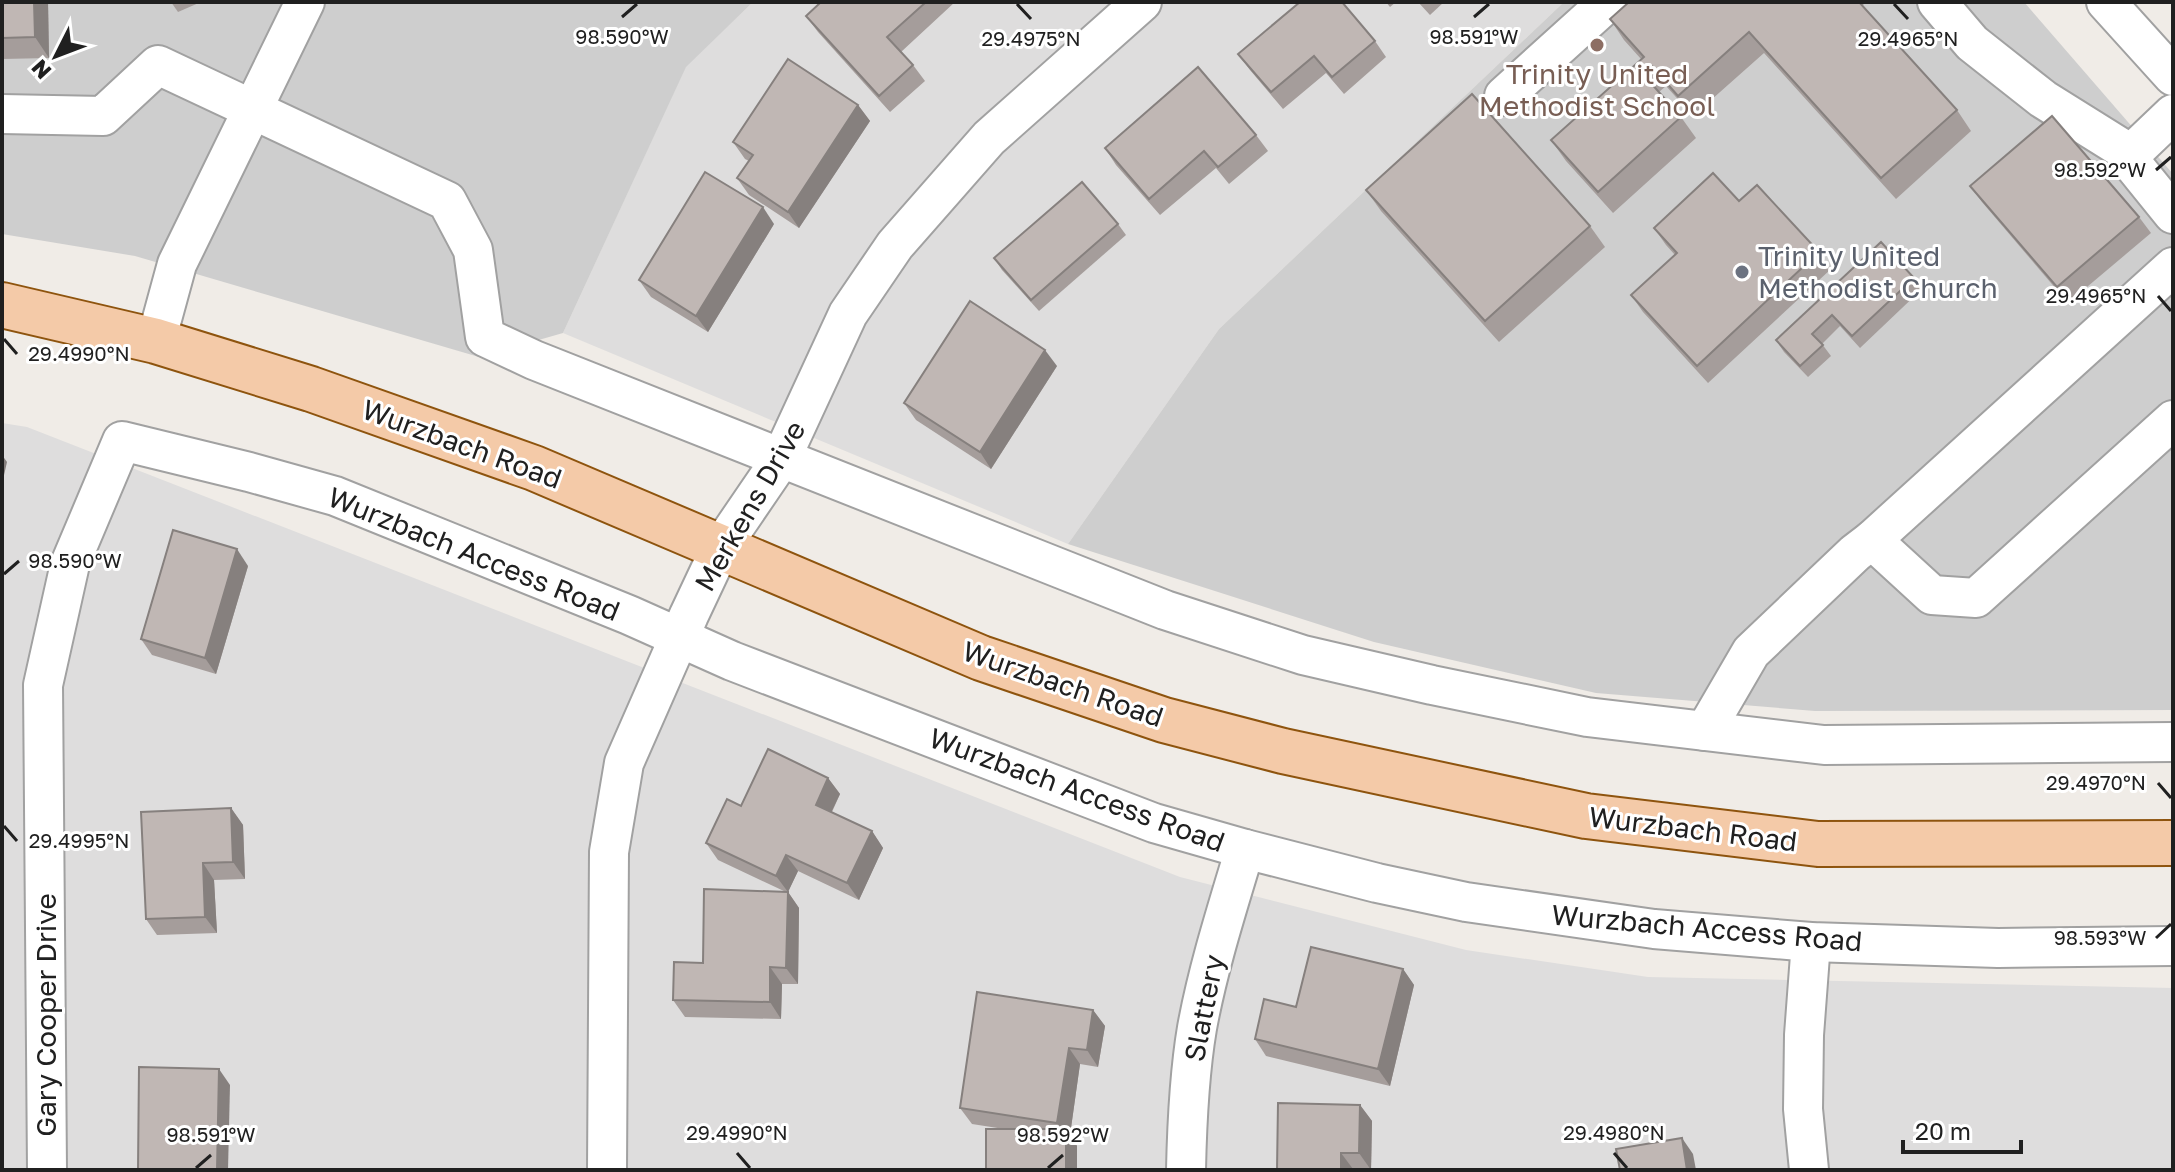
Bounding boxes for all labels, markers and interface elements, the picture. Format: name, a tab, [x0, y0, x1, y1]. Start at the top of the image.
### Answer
north arrow	[16, 16, 96, 96]
text: 98.590°W	[575, 24, 669, 48]
text: 98.591°W	[1429, 24, 1519, 48]
text: 29.4975°N	[981, 26, 1081, 50]
text: 29.4965°N	[1858, 26, 1958, 50]
marker: Trinity United Methodist School	[1588, 36, 1606, 54]
text: N	[25, 54, 56, 85]
place label: Trinity United Methodist School	[1479, 57, 1715, 122]
text: 98.592°W	[2054, 157, 2146, 181]
place label: Trinity United Methodist Church	[1758, 239, 1998, 304]
marker: Trinity United Methodist Church	[1733, 263, 1751, 281]
text: 29.4965°N	[2046, 283, 2146, 307]
text: 29.4990°N	[28, 341, 130, 365]
street label: Wurzbach Road	[358, 392, 566, 495]
street label: Merkens Drive	[687, 415, 812, 597]
street label: Wurzbach Access Road	[323, 480, 625, 627]
text: 98.590°W	[28, 548, 122, 572]
street label: Wurzbach Road	[959, 634, 1168, 733]
street label: Wurzbach Access Road	[925, 721, 1229, 858]
text: 29.4970°N	[2046, 770, 2146, 794]
street label: Wurzbach Road	[1587, 799, 1799, 858]
text: 29.4995°N	[29, 828, 129, 852]
street label: Gary Cooper Drive	[29, 893, 62, 1137]
street label: Wurzbach Access Road	[1550, 897, 1864, 958]
text: 98.593°W	[2054, 925, 2146, 949]
street label: Slattery	[1177, 951, 1230, 1064]
scale bar	[1903, 1104, 2021, 1154]
text: 20 m	[1915, 1116, 1971, 1145]
text: 29.4990°N	[686, 1120, 788, 1144]
text: 29.4980°N	[1563, 1120, 1665, 1144]
text: 98.591°W	[166, 1122, 256, 1146]
text: 98.592°W	[1017, 1122, 1109, 1146]

